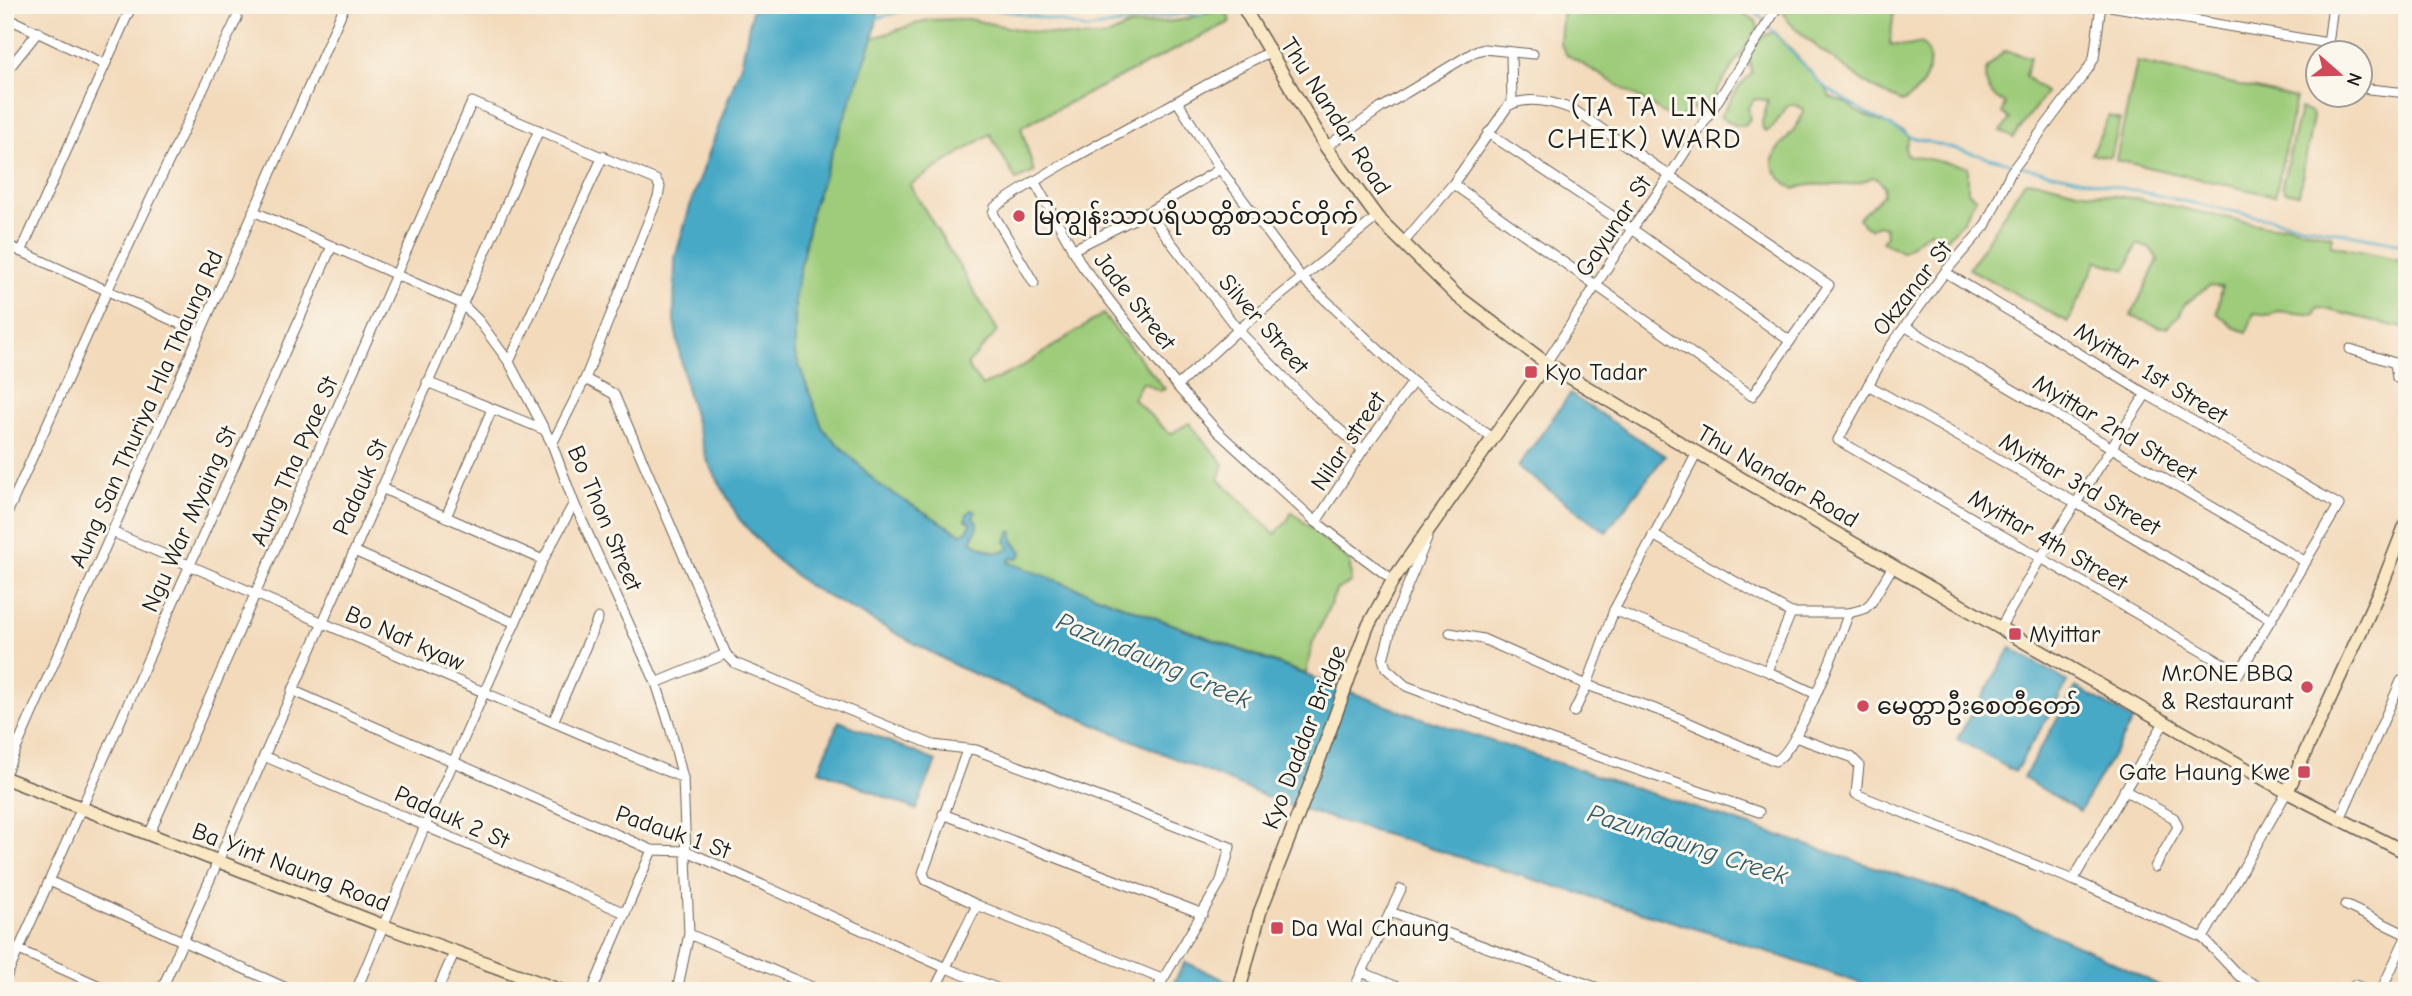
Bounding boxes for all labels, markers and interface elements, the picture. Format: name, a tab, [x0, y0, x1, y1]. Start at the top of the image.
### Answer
street label: Thu Nandar Road	[1275, 32, 1397, 200]
north arrow	[2304, 38, 2374, 108]
text: N	[2342, 70, 2366, 89]
district label: (TA TA LIN CHEIK) WARD	[1547, 91, 1743, 155]
street label: Gayunar St	[1569, 169, 1658, 282]
place label: မြကျွန်းသာပရိယတ္တိစာသင်တိုက်	[1033, 200, 1358, 237]
marker: မြကျွန်းသာပရိယတ္တိစာသင်တိုက်	[1011, 208, 1027, 224]
street label: Okzanar St	[1866, 234, 1958, 341]
street label: Aung San Thuriya Hla Thaung Rd	[63, 246, 229, 572]
street label: Jade Street	[1088, 247, 1183, 356]
street label: Silver Street	[1213, 268, 1316, 381]
street label: Myittar 1st Street	[2069, 316, 2234, 430]
place label: Kyo Tadar	[1545, 358, 1647, 386]
marker: Kyo Tadar	[1523, 364, 1539, 380]
street label: Myittar 2nd Street	[2028, 368, 2203, 488]
street label: Aung Tha Pyae St	[244, 371, 344, 550]
street label: Nilar street	[1305, 385, 1392, 496]
street label: Thu Nandar Road	[1692, 418, 1864, 534]
street label: Ngu War Myaing St	[135, 421, 243, 616]
street label: Myittar 3rd Street	[1995, 427, 2166, 542]
street label: Padauk St	[326, 434, 394, 539]
street label: Bo Thon Street	[562, 441, 649, 596]
street label: Myittar 4th Street	[1964, 483, 2133, 597]
street label: Bo Nat kyaw	[341, 599, 469, 677]
water label: Pazundaung Creek	[1052, 606, 1256, 716]
place label: Myittar	[2029, 620, 2101, 648]
marker: Myittar	[2007, 626, 2023, 642]
street label: Kyo Daddar Bridge	[1256, 641, 1352, 833]
place label: Mr.ONE BBQ & Restaurant	[2161, 659, 2294, 715]
marker: Mr.ONE BBQ & Restaurant	[2299, 679, 2315, 695]
place label: မေတ္တာဦးစေတီတော်	[1877, 690, 2081, 725]
marker: မေတ္တာဦးစေတီတော်	[1855, 698, 1871, 714]
place label: Gate Haung Kwe	[2119, 758, 2290, 786]
marker: Gate Haung Kwe	[2296, 764, 2312, 780]
street label: Padauk 2 St	[390, 779, 515, 855]
water label: Pazundaung Creek	[1584, 798, 1792, 892]
street label: Padauk 1 St	[612, 799, 735, 865]
street label: Ba Yint Naung Road	[188, 816, 394, 918]
place label: Da Wal Chaung	[1291, 914, 1450, 942]
marker: Da Wal Chaung	[1269, 920, 1285, 936]

